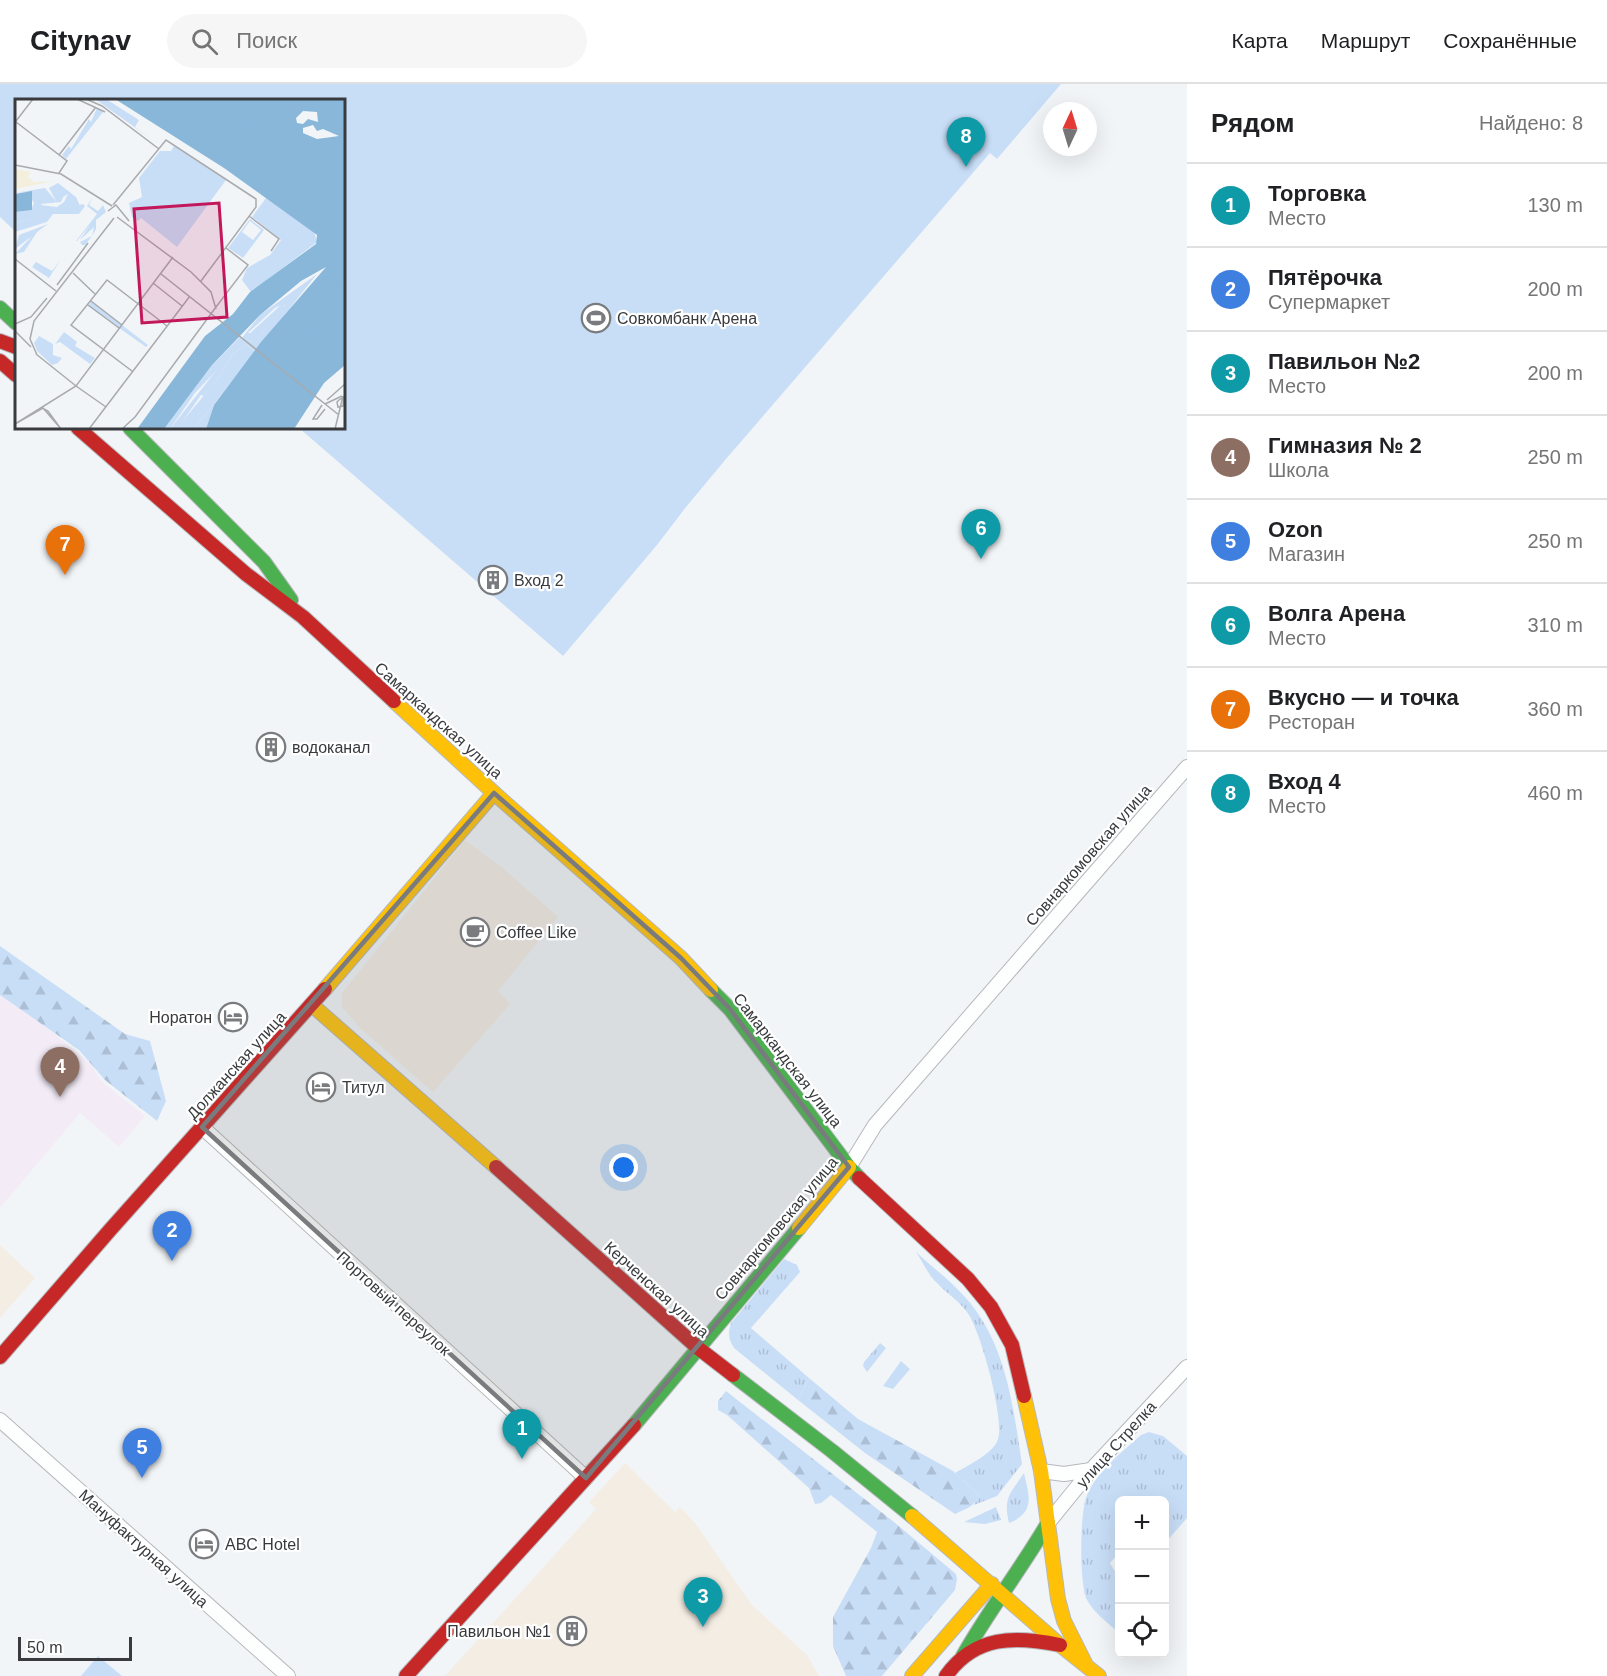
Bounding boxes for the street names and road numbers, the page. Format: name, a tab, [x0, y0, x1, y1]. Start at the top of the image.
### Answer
street label: Самаркандская улица	[372, 659, 506, 782]
street label: Совнаркомовская улица	[1023, 781, 1154, 929]
street label: Самаркандская улица	[730, 990, 845, 1131]
street label: Должанская улица	[184, 1008, 289, 1123]
street label: Совнаркомовская улица	[712, 1153, 841, 1303]
street label: Керченская улица	[601, 1238, 712, 1341]
street label: Портовый переулок	[333, 1248, 455, 1359]
street label: улица Стрелка	[1073, 1398, 1160, 1491]
street label: Мануфактурная улица	[76, 1486, 212, 1611]

